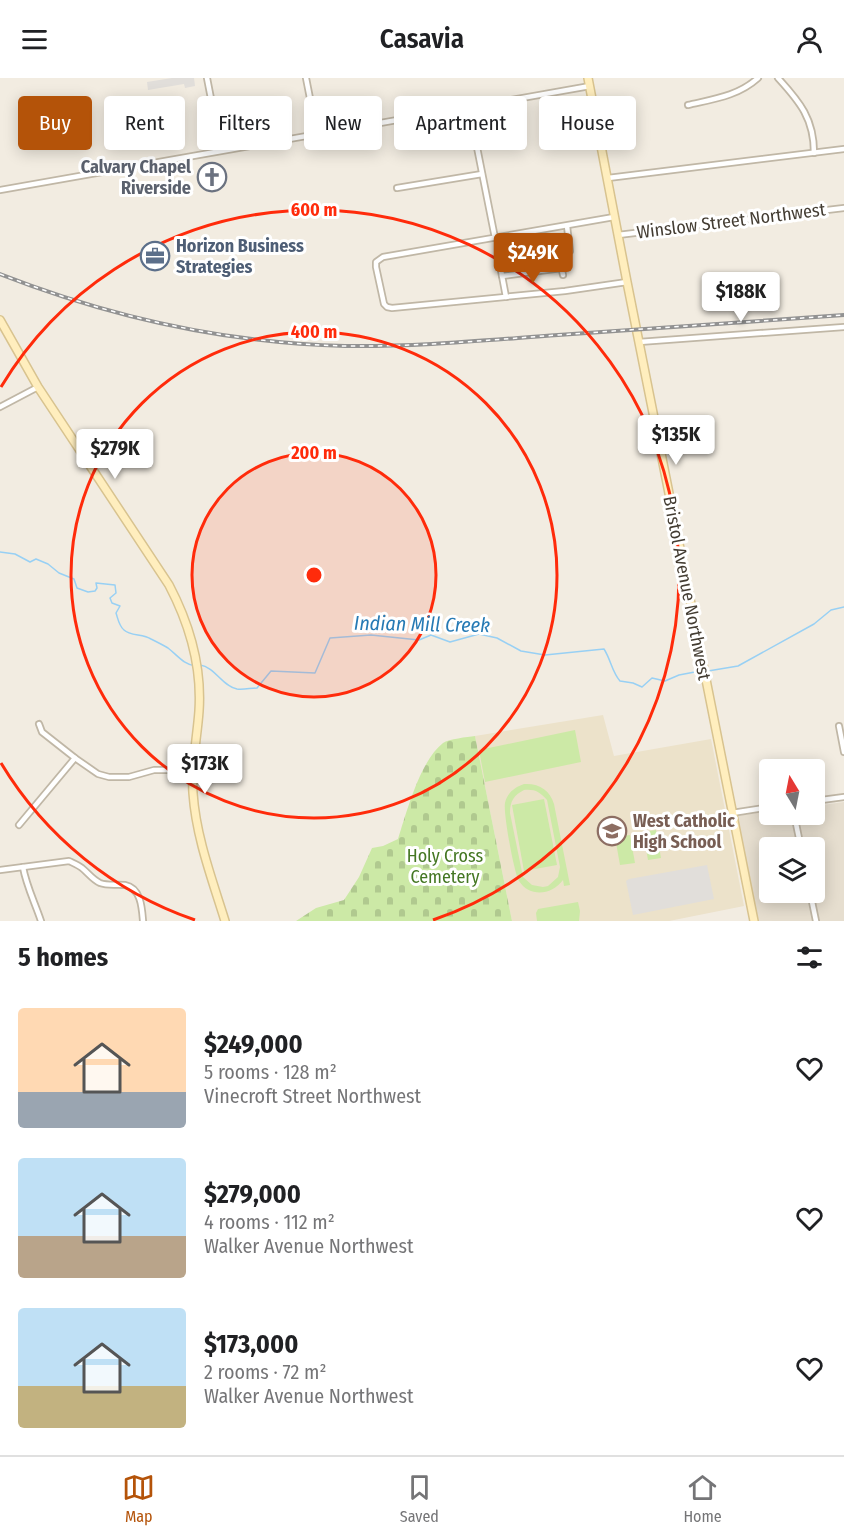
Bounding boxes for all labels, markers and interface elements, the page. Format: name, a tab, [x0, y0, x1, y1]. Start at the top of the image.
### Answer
icon: menu	[18, 23, 51, 56]
text: Casavia	[380, 23, 464, 55]
icon: person	[793, 23, 826, 56]
chip: Buy	[18, 96, 92, 150]
chip: Rent	[104, 96, 185, 150]
chip: Filters	[197, 96, 292, 150]
chip: New	[304, 96, 382, 150]
chip: Apartment	[394, 96, 527, 150]
chip: House	[539, 96, 636, 150]
place label: Calvary Chapel Riverside	[81, 156, 191, 199]
church icon: Calvary Chapel Riverside	[196, 161, 228, 193]
street label: Winslow Street Northwest	[635, 198, 827, 244]
text: 600 m	[291, 199, 337, 221]
pin: $249K	[491, 233, 575, 284]
place label: Horizon Business Strategies	[176, 235, 304, 278]
office icon: Horizon Business Strategies	[139, 240, 171, 272]
text: $249K	[508, 240, 558, 264]
pin: $188K	[699, 272, 783, 323]
text: $188K	[716, 279, 766, 303]
text: 400 m	[291, 321, 337, 343]
pin: $135K	[634, 415, 718, 466]
text: $135K	[652, 422, 700, 446]
pin: $279K	[73, 429, 157, 480]
text: $279K	[90, 436, 140, 460]
text: 200 m	[290, 442, 337, 464]
street label: Bristol Avenue Northwest	[658, 494, 716, 682]
centre of rings	[304, 565, 324, 585]
water label: Indian Mill Creek	[354, 611, 490, 637]
pin: $173K	[163, 744, 247, 795]
text: $173K	[181, 751, 229, 775]
north arrow	[759, 759, 825, 825]
map controls	[759, 759, 825, 903]
place label: West Catholic High School	[633, 810, 735, 853]
school or university icon: West Catholic High School	[596, 815, 628, 847]
button: layers	[759, 837, 825, 903]
park label: Holy Cross Cemetery	[407, 845, 484, 888]
icon: filters	[793, 941, 826, 974]
text: 5 homes	[18, 942, 108, 973]
text: $249,000	[204, 1029, 303, 1060]
icon: home	[66, 1032, 138, 1104]
icon: heart	[793, 1052, 826, 1085]
text: 5 rooms · 128 m²	[204, 1060, 337, 1084]
text: Vinecroft Street Northwest	[204, 1084, 421, 1108]
text: $279,000	[204, 1179, 301, 1210]
icon: home	[66, 1182, 138, 1254]
icon: heart	[793, 1202, 826, 1235]
text: 4 rooms · 112 m²	[204, 1210, 335, 1234]
text: Walker Avenue Northwest	[204, 1234, 414, 1258]
text: $173,000	[204, 1329, 298, 1360]
icon: home	[66, 1332, 138, 1404]
icon: heart	[793, 1352, 826, 1385]
text: 2 rooms · 72 m²	[204, 1360, 326, 1384]
text: Walker Avenue Northwest	[204, 1384, 414, 1408]
tab: Map	[122, 1471, 155, 1526]
tab: Saved	[400, 1471, 439, 1526]
tab: Home	[683, 1471, 722, 1526]

